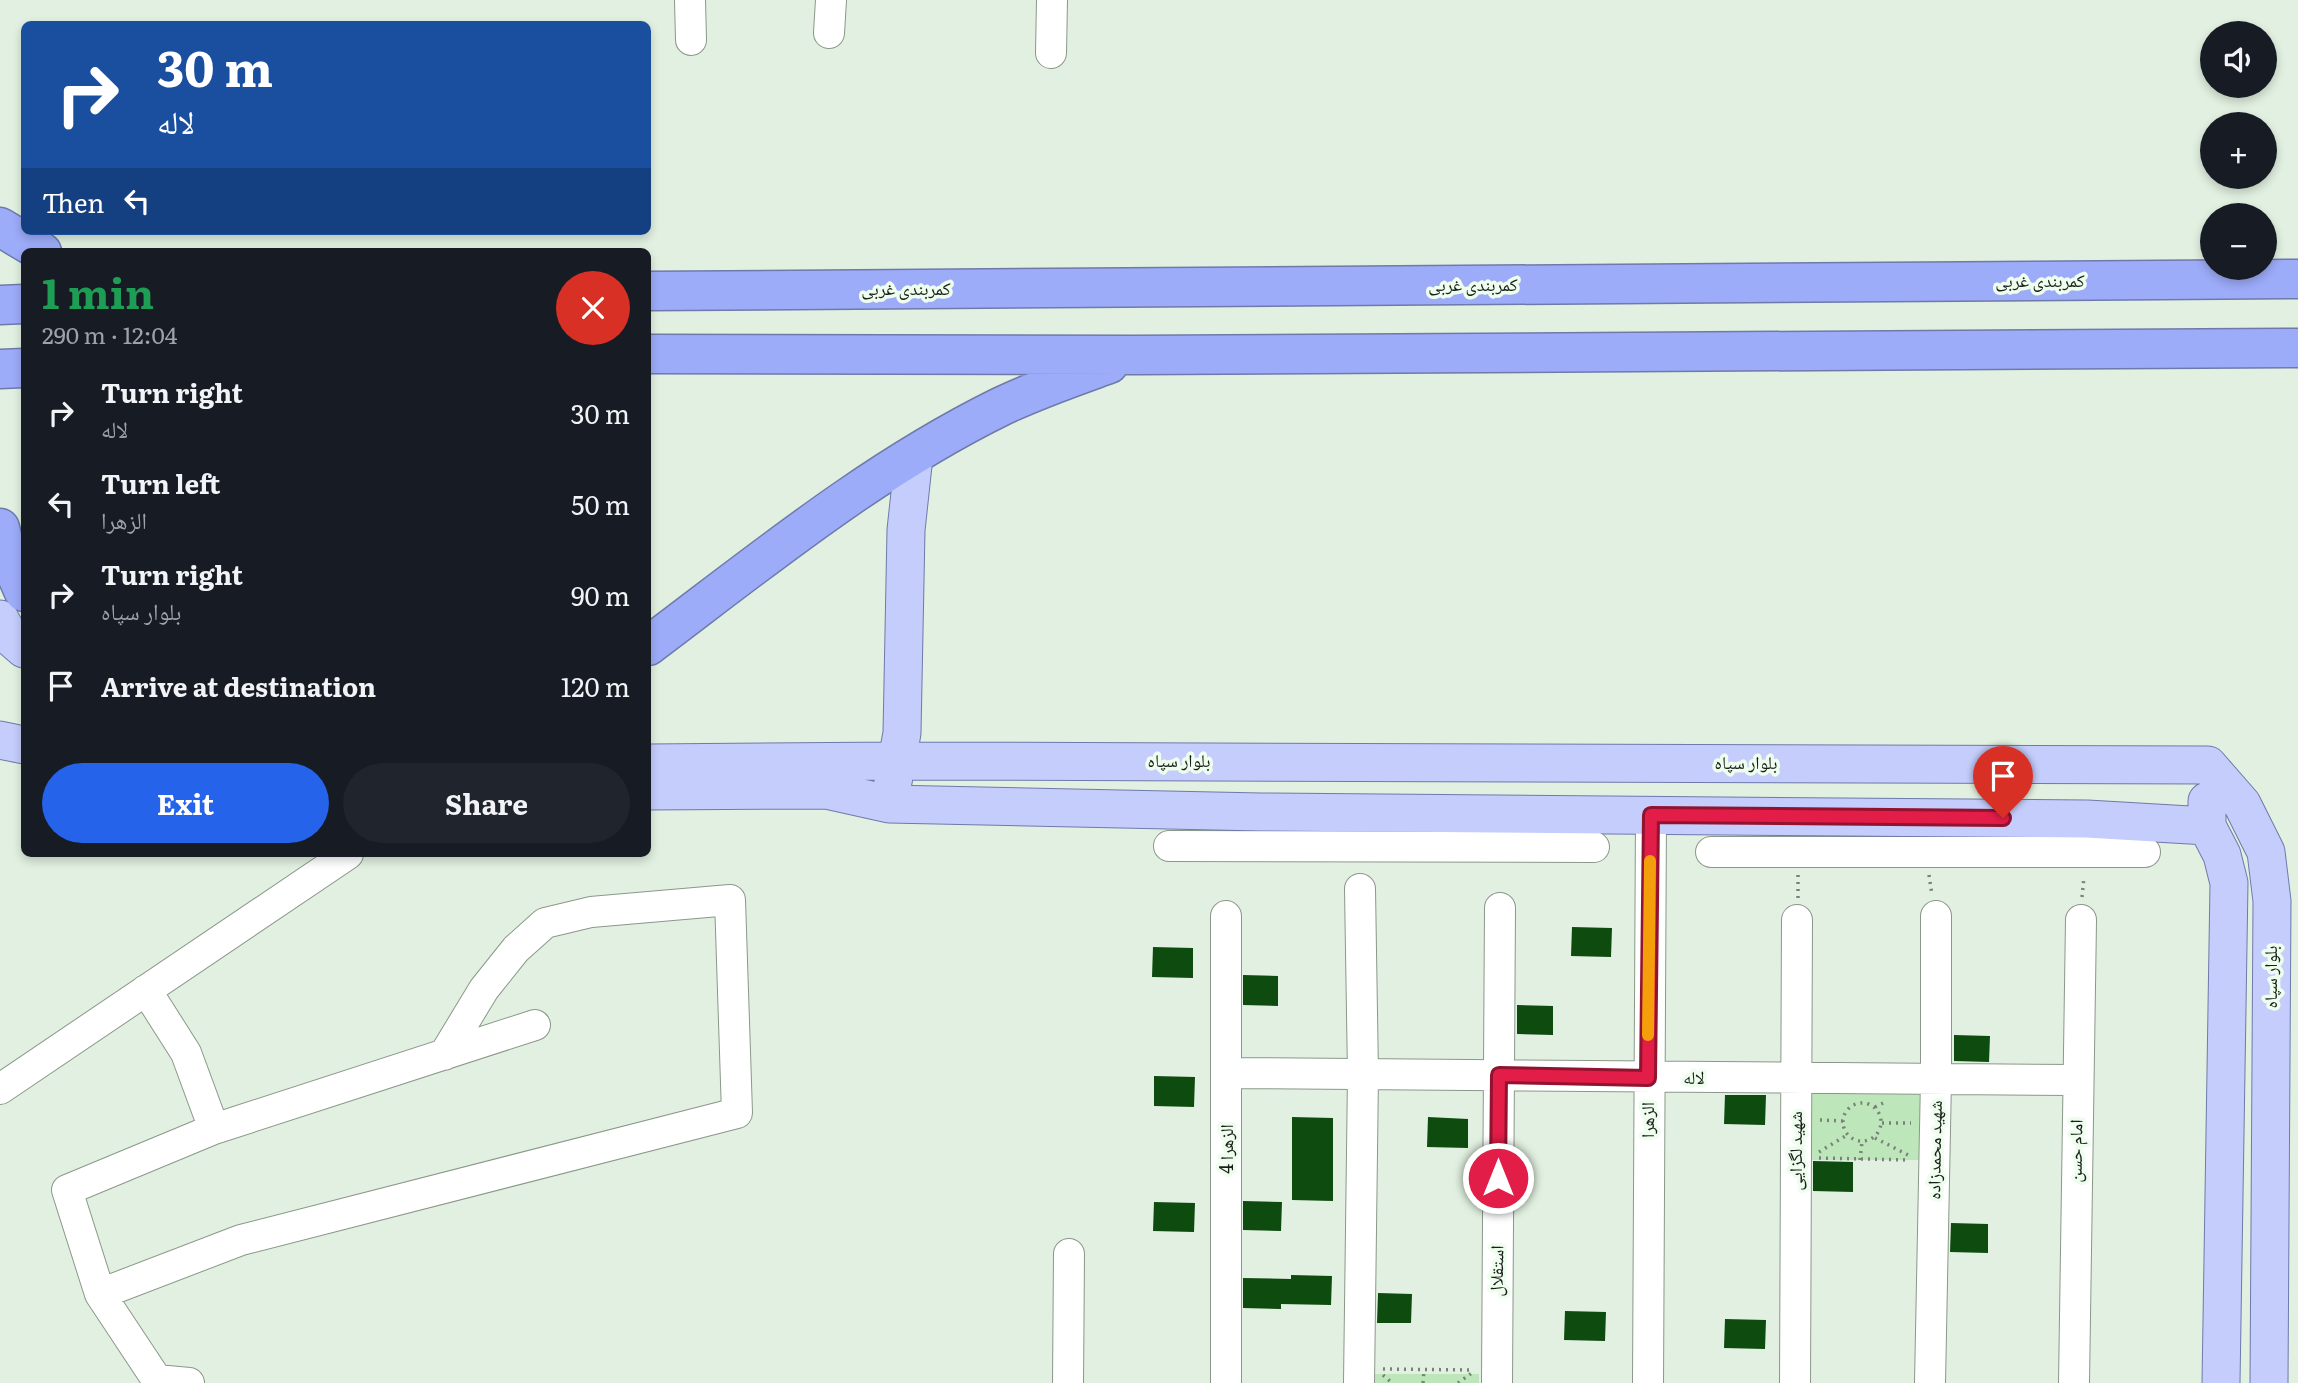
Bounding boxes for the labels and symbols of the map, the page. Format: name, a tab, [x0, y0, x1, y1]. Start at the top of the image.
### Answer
street label: کمربندی غربی	[1995, 266, 2085, 293]
street label: کمربندی غربی	[1428, 270, 1518, 297]
street label: کمربندی غربی	[861, 274, 951, 301]
street label: بلوار سپاه	[1148, 746, 1210, 773]
pin	[1973, 746, 2033, 818]
street label: بلوار سپاه	[1715, 748, 1777, 775]
street label: بلوار سپاه	[2256, 946, 2283, 1008]
street label: لاله	[1683, 1063, 1705, 1090]
street label: شهید محمدزاده	[1919, 1100, 1948, 1200]
street label: الزهرا	[1633, 1102, 1660, 1138]
street label: شهید لگزایی	[1781, 1111, 1808, 1191]
street label: امام حسن	[2060, 1119, 2089, 1183]
street label: الزهرا 4	[1212, 1124, 1239, 1174]
position arrow	[1461, 1141, 1535, 1215]
street label: استقلال	[1482, 1245, 1509, 1297]

